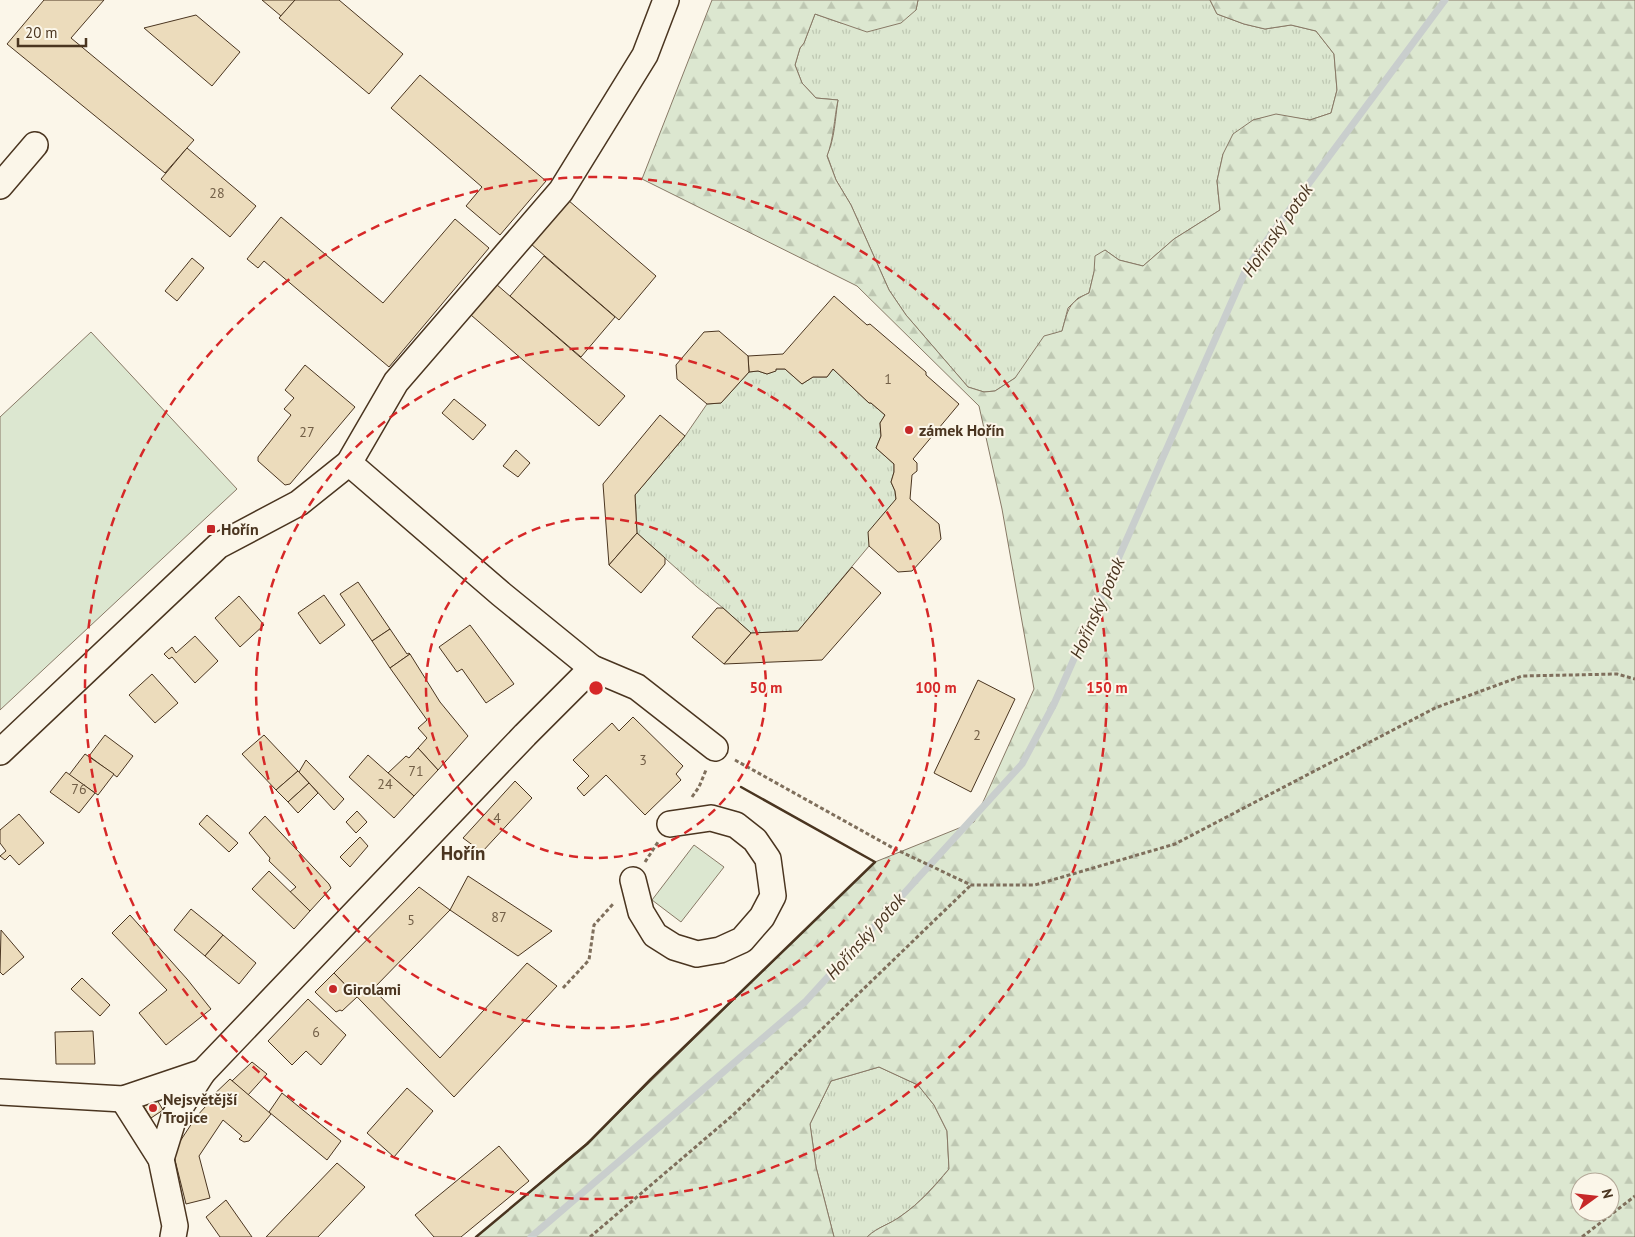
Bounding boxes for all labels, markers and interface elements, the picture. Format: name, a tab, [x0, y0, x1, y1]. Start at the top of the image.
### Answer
scale bar	[18, 15, 85, 47]
text: 20 m	[25, 23, 58, 42]
water label: Hořínský potok	[1236, 178, 1318, 281]
house number: 28	[209, 184, 225, 202]
house number: 1	[884, 370, 892, 388]
place label: zámek Hořín	[919, 420, 1004, 440]
house number: 27	[299, 423, 315, 441]
marker: zámek Hořín	[903, 424, 915, 436]
place label: Hořín	[221, 519, 259, 539]
marker: Hořín	[205, 523, 217, 535]
water label: Hořínský potok	[1064, 553, 1130, 662]
text: 50 m	[750, 678, 782, 697]
text: 100 m	[915, 678, 957, 697]
text: 150 m	[1086, 678, 1128, 697]
centre of rings	[587, 679, 605, 697]
house number: 2	[973, 726, 981, 744]
house number: 3	[639, 751, 647, 769]
house number: 71	[408, 762, 424, 780]
house number: 24	[377, 775, 393, 793]
house number: 76	[71, 780, 87, 798]
house number: 4	[493, 809, 501, 827]
district label: Hořín	[441, 841, 485, 865]
water label: Hořínský potok	[820, 887, 911, 984]
house number: 87	[491, 908, 507, 926]
house number: 5	[407, 911, 415, 929]
place label: Girolami	[343, 979, 401, 999]
marker: Girolami	[327, 983, 339, 995]
house number: 6	[312, 1023, 320, 1041]
place label: Nejsvětější Trojice	[163, 1089, 238, 1127]
marker: Nejsvětější Trojice	[147, 1102, 159, 1114]
north arrow	[1570, 1172, 1620, 1222]
text: N	[1598, 1187, 1617, 1200]

